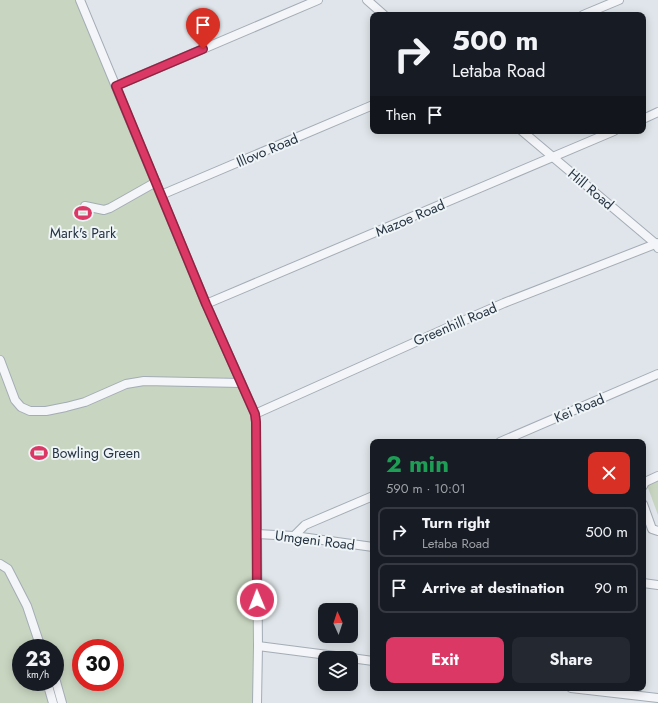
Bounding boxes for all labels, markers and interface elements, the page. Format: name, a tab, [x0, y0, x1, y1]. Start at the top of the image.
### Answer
pin	[186, 8, 220, 49]
icon: arrive	[192, 14, 214, 36]
text: 500 m	[452, 20, 539, 61]
icon: right	[386, 28, 438, 80]
text: Letaba Road	[452, 58, 546, 84]
text: Then	[386, 104, 416, 126]
icon: arrive	[424, 104, 446, 126]
street label: Illovo Road	[233, 128, 301, 172]
street label: Hill Road	[564, 164, 618, 214]
street label: Mazoe Road	[372, 194, 448, 242]
sports icon: Mark's Park	[73, 203, 93, 223]
place label: Mark's Park	[50, 223, 117, 243]
street label: Greenhill Road	[410, 297, 500, 351]
street label: Kei Road	[551, 388, 607, 428]
sports icon: Bowling Green	[29, 443, 49, 463]
place label: Bowling Green	[52, 443, 140, 463]
text: 2 min	[386, 446, 449, 481]
button: close	[588, 452, 630, 494]
text: 590 m · 10:01	[386, 479, 466, 498]
text: Turn right	[422, 512, 490, 534]
icon: right	[388, 521, 410, 543]
text: 500 m	[585, 521, 628, 543]
street label: Umgeni Road	[274, 525, 356, 555]
text: Letaba Road	[422, 534, 490, 553]
icon: arrive	[388, 577, 410, 599]
text: Arrive at destination	[422, 577, 564, 599]
text: 90 m	[594, 577, 628, 599]
position arrow	[236, 579, 278, 621]
north arrow	[318, 603, 358, 643]
map controls	[318, 603, 358, 691]
button: Exit	[386, 637, 504, 683]
button: Share	[512, 637, 630, 683]
speed limit sign: 30	[72, 639, 124, 691]
text: 23	[25, 645, 51, 674]
button: layers	[318, 651, 358, 691]
text: km/h	[27, 667, 49, 682]

